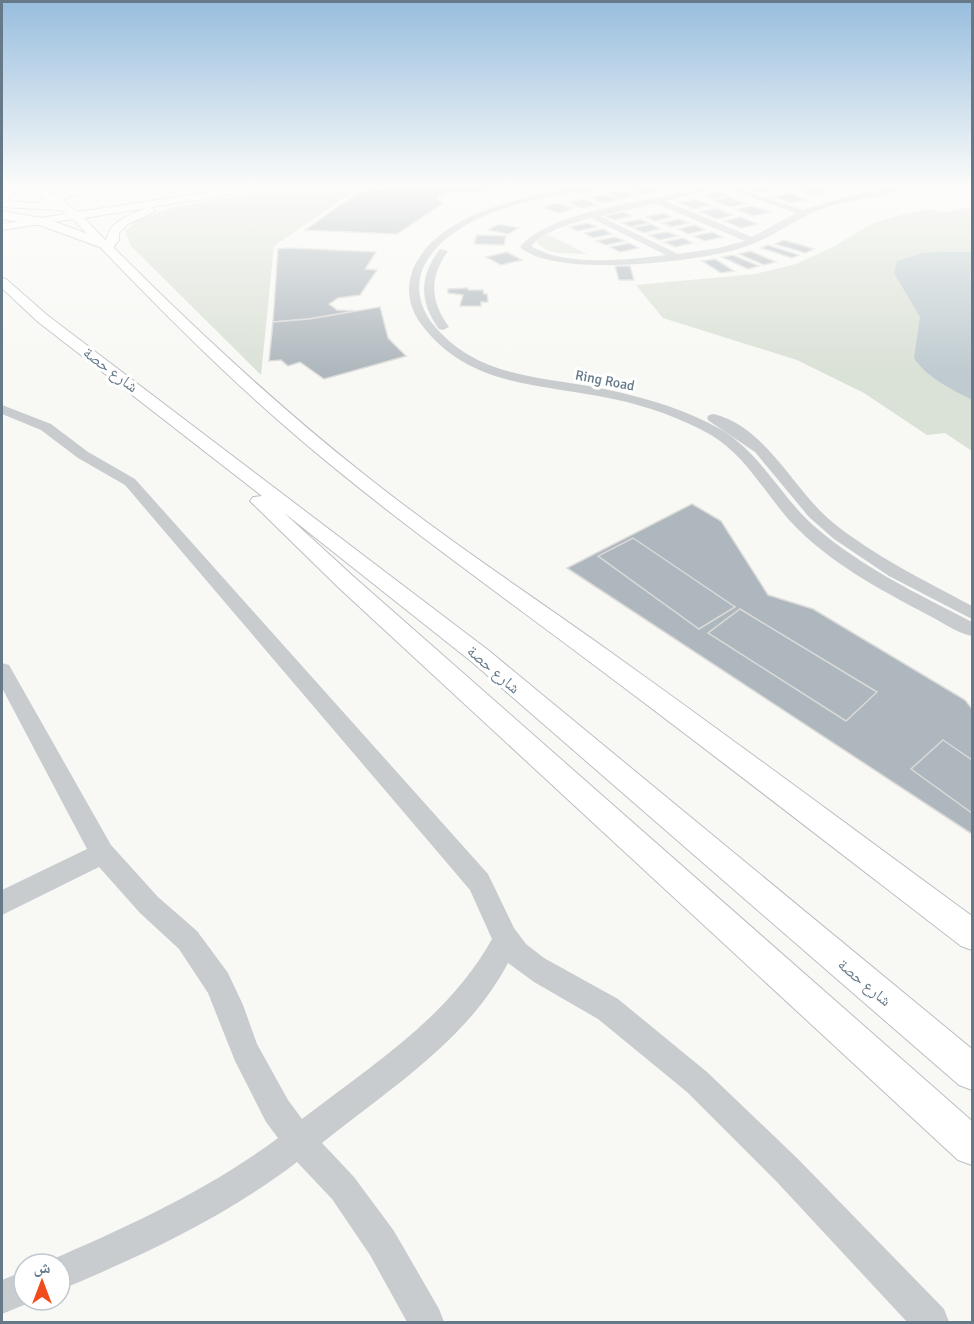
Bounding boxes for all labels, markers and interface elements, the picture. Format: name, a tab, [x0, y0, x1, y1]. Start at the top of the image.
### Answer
street label: شارع حصة	[79, 343, 142, 397]
street label: Ring Road	[574, 366, 636, 395]
street label: شارع حصة	[463, 641, 524, 698]
street label: شارع حصة	[833, 955, 895, 1011]
north arrow	[12, 1252, 72, 1312]
text: ش	[34, 1258, 51, 1278]

